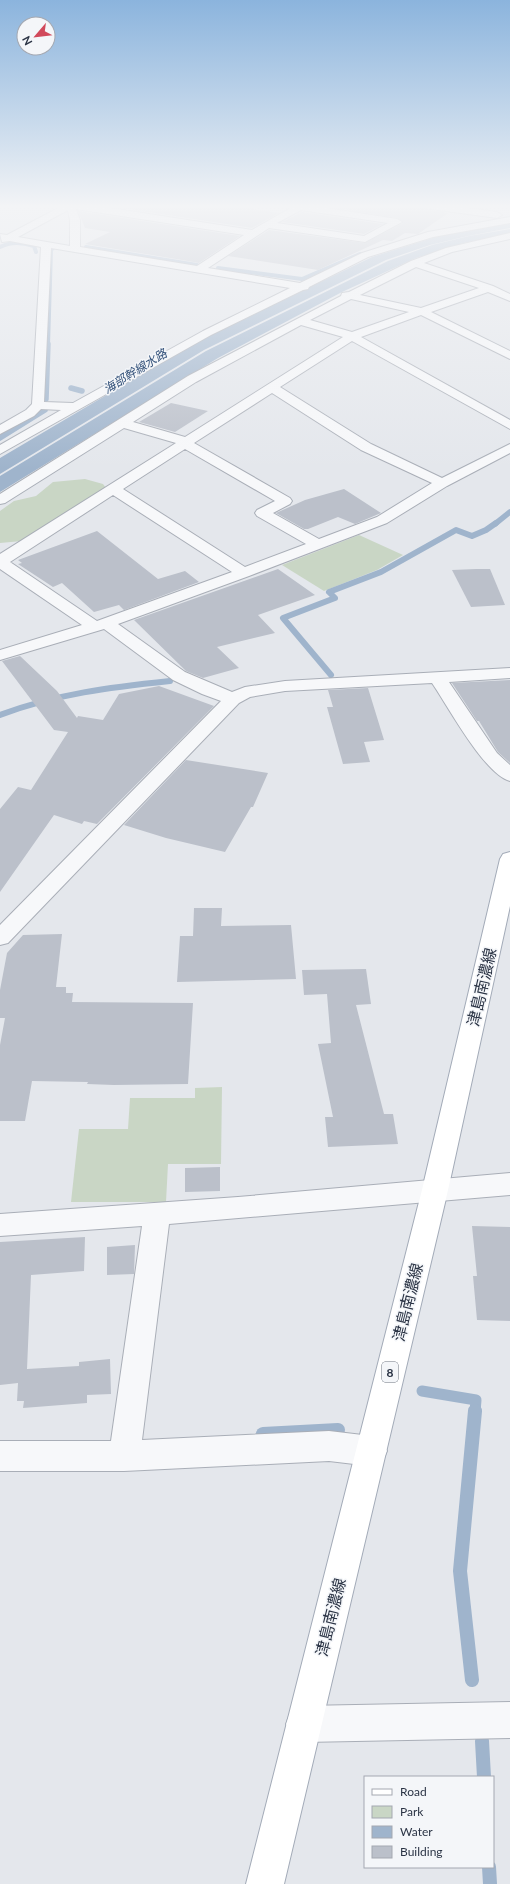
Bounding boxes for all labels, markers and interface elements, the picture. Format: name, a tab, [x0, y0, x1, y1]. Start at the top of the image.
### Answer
north arrow	[16, 16, 56, 56]
text: N	[19, 34, 34, 48]
water label: 海部幹線水路	[100, 345, 170, 396]
street label: 津島南濃線	[463, 946, 499, 1028]
street label: 津島南濃線	[388, 1261, 426, 1343]
road number: 8	[382, 1362, 398, 1382]
street label: 津島南濃線	[311, 1576, 349, 1658]
legend	[364, 1776, 494, 1868]
text: Road	[400, 1784, 427, 1799]
text: Park	[400, 1804, 424, 1819]
text: Water	[400, 1824, 433, 1839]
text: Building	[400, 1844, 443, 1859]

